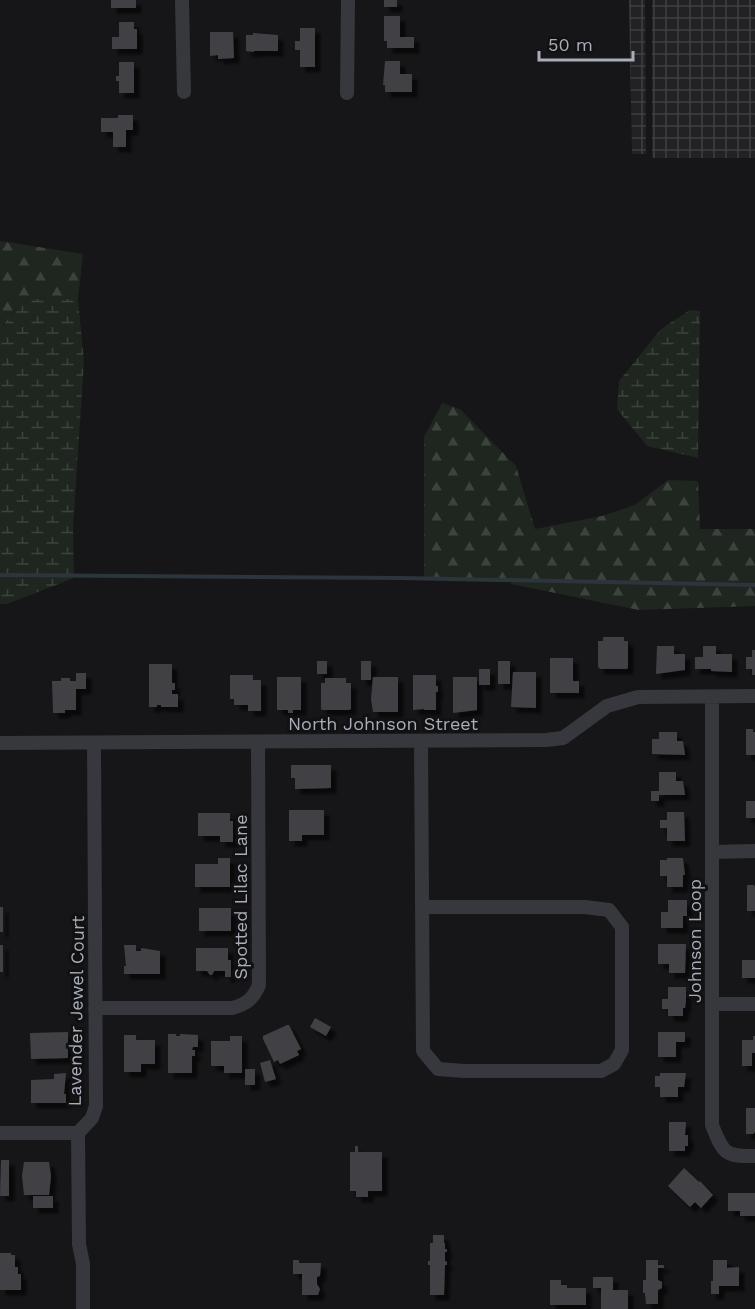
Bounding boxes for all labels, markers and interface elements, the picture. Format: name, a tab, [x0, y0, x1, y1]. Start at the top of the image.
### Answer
scale bar	[539, 24, 634, 62]
text: 50 m	[548, 34, 593, 55]
street label: North Johnson Street	[288, 713, 478, 734]
street label: Spotted Lilac Lane	[230, 814, 251, 980]
street label: Johnson Loop	[684, 879, 705, 1003]
street label: Lavender Jewel Court	[64, 915, 88, 1107]

